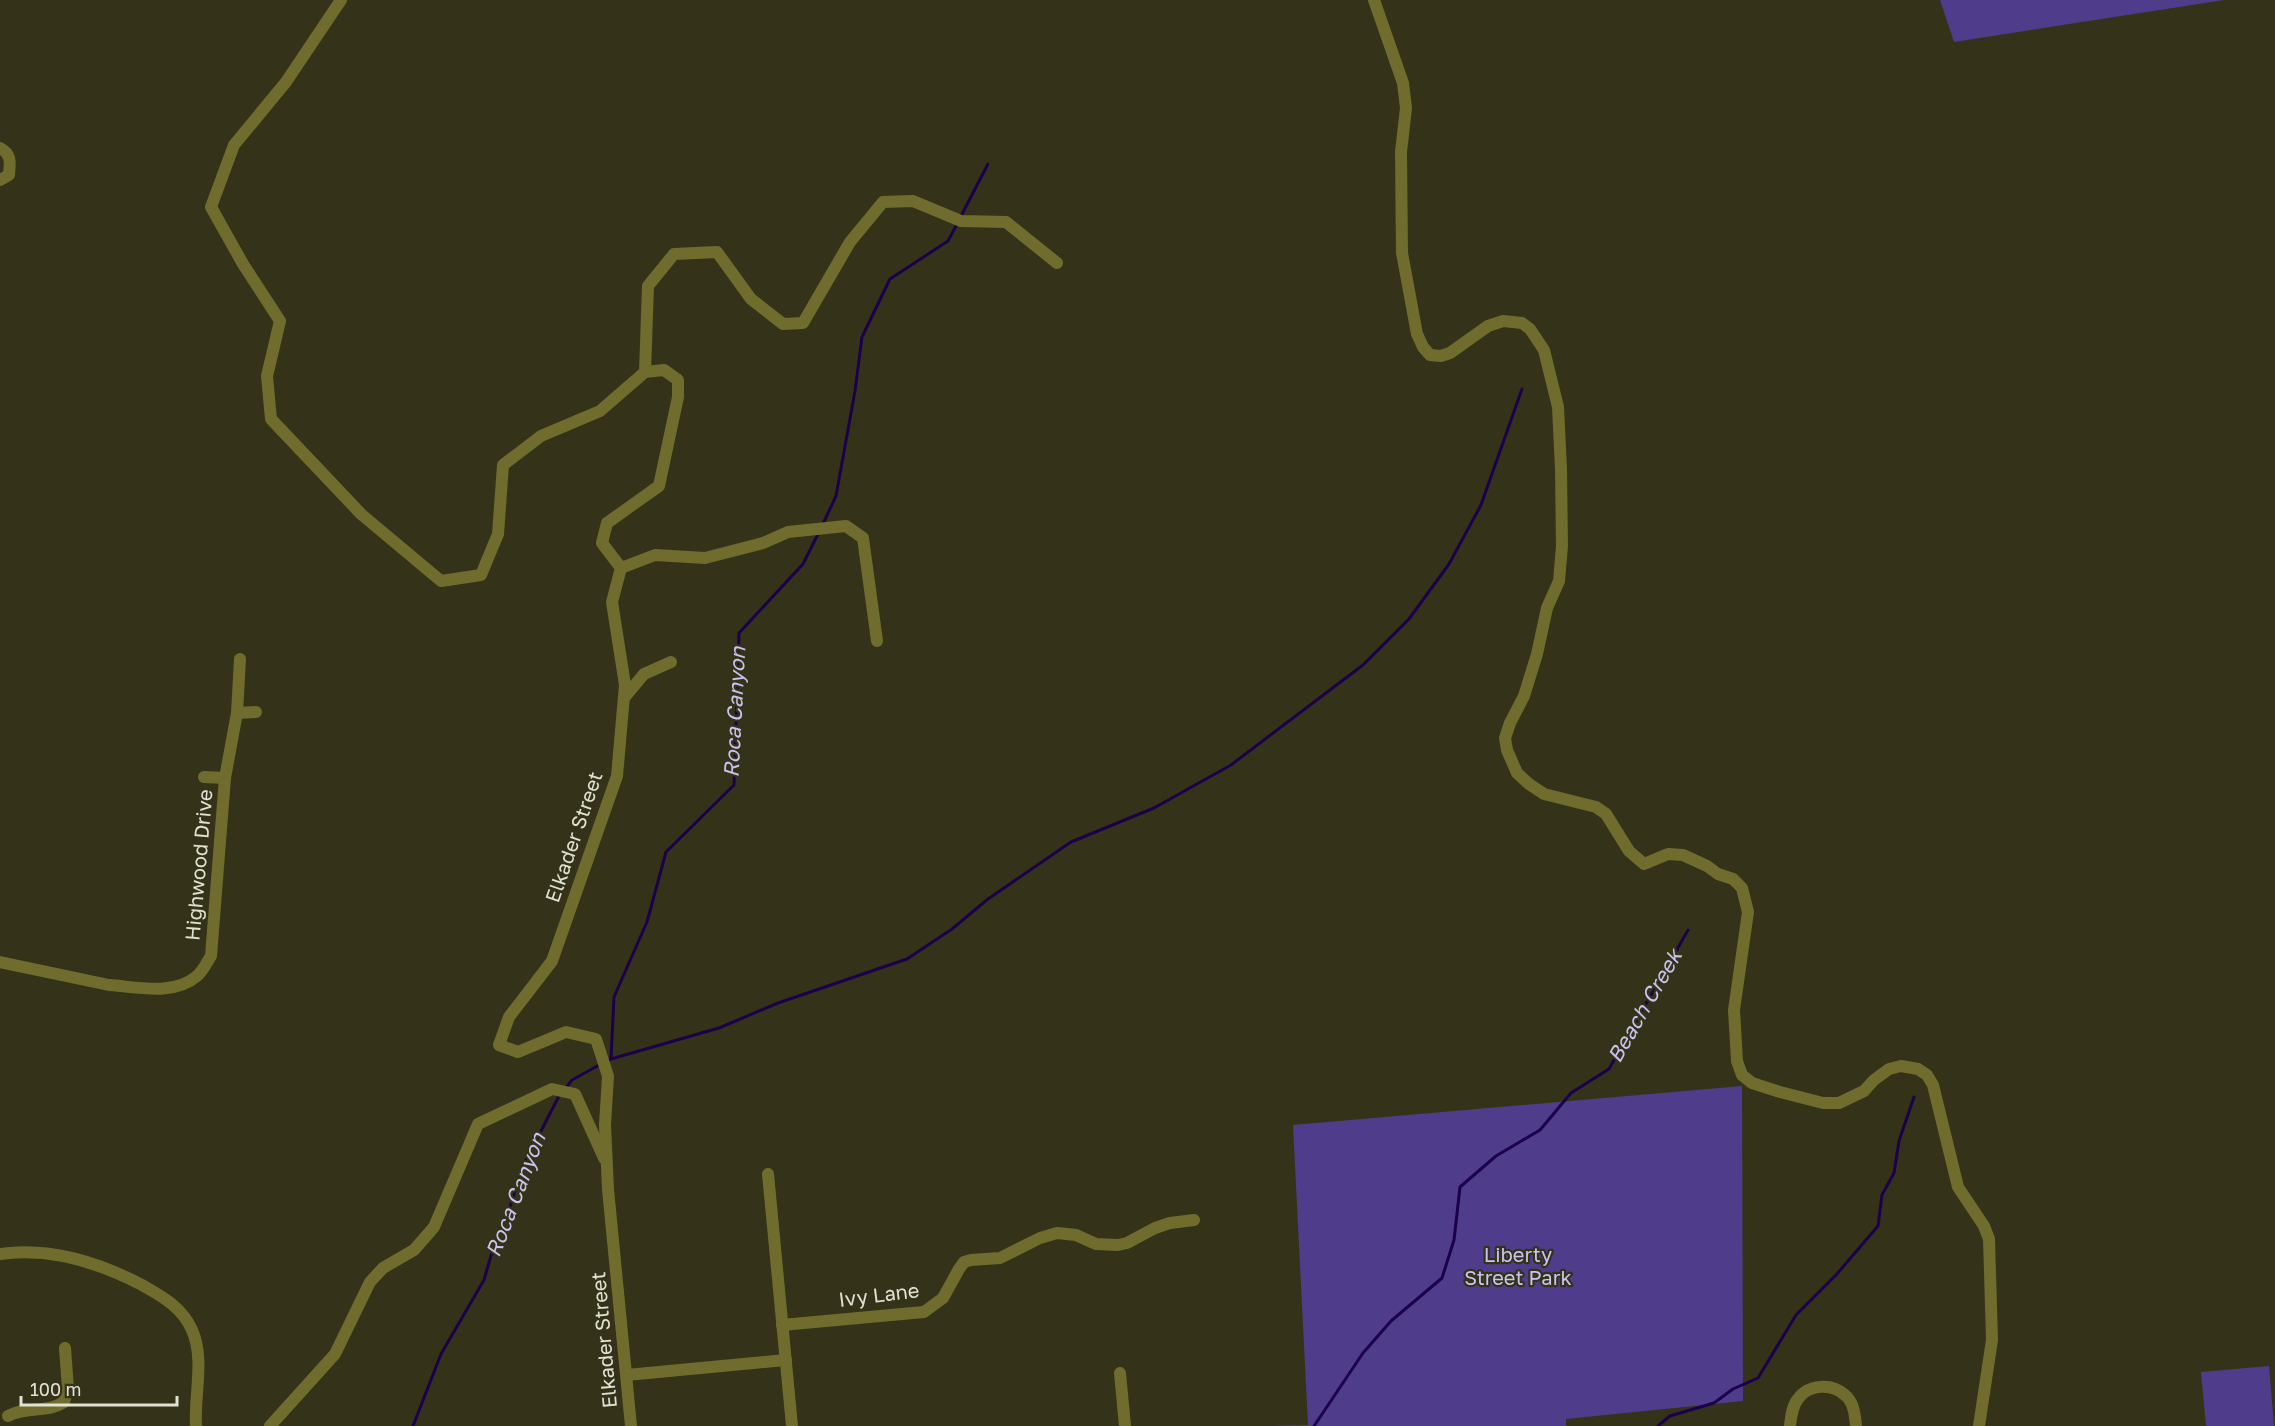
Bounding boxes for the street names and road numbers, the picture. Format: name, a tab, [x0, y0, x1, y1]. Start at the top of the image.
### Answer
street label: Elkader Street	[539, 768, 607, 905]
street label: Highwood Drive	[179, 788, 217, 942]
street label: Elkader Street	[585, 1271, 621, 1409]
street label: Ivy Lane	[837, 1277, 921, 1311]

